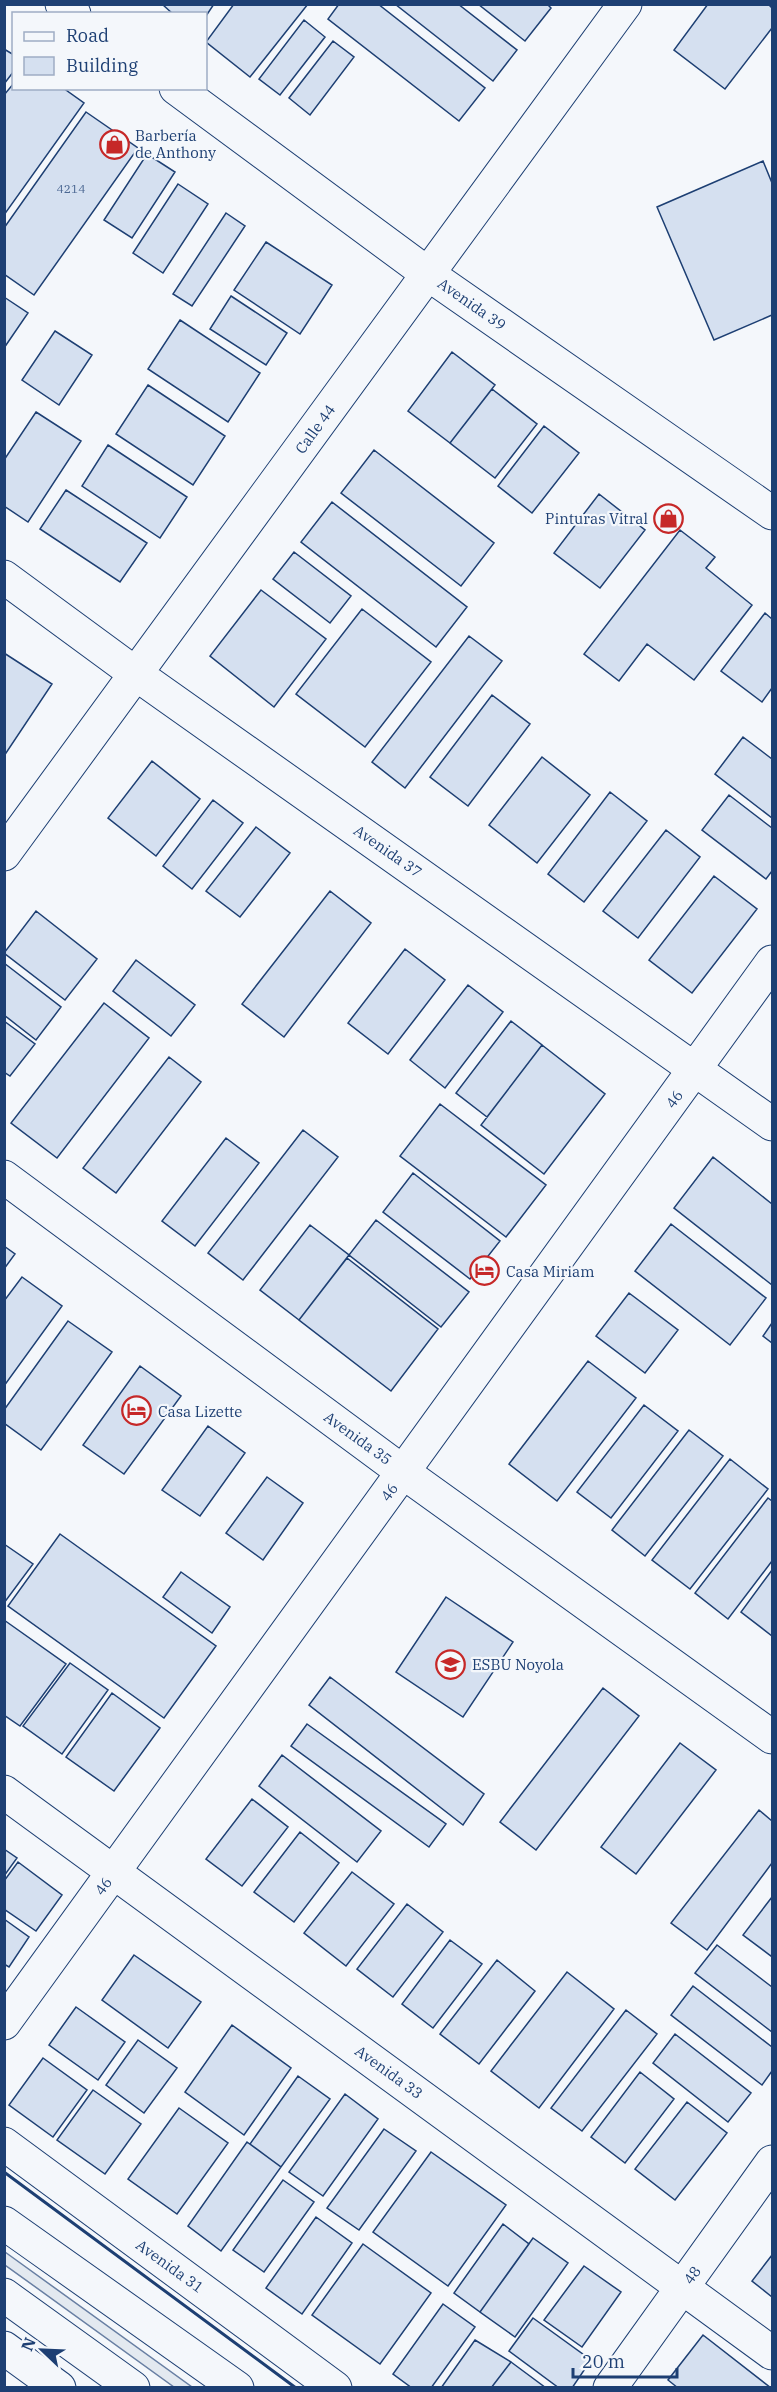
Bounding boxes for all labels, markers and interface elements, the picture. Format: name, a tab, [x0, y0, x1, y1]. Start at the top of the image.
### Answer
legend	[12, 12, 207, 90]
text: Road	[66, 24, 109, 47]
text: Building	[66, 54, 138, 77]
place label: Barbería de Anthony	[135, 126, 216, 162]
shop icon: Barbería de Anthony	[98, 128, 130, 160]
house number: 4214	[57, 181, 85, 196]
street label: Avenida 39	[434, 274, 510, 334]
street label: Calle 44	[291, 401, 339, 457]
shop icon: Pinturas Vitral	[653, 502, 685, 534]
place label: Pinturas Vitral	[545, 509, 648, 528]
street label: Avenida 37	[350, 821, 426, 881]
street label: 46	[661, 1086, 687, 1112]
hotel icon: Casa Miriam	[469, 1255, 501, 1287]
place label: Casa Miriam	[506, 1262, 594, 1281]
hotel icon: Casa Lizette	[121, 1395, 153, 1427]
place label: Casa Lizette	[158, 1402, 242, 1421]
street label: Avenida 35	[320, 1407, 396, 1469]
street label: 46	[376, 1479, 402, 1505]
school or university icon: ESBU Noyola	[435, 1648, 467, 1680]
place label: ESBU Noyola	[472, 1655, 564, 1674]
street label: 46	[90, 1873, 116, 1899]
street label: Avenida 33	[351, 2041, 427, 2103]
street label: Avenida 31	[132, 2235, 208, 2297]
street label: 48	[679, 2262, 705, 2288]
north arrow	[12, 2320, 72, 2380]
text: N	[17, 2334, 40, 2354]
scale bar	[573, 2341, 676, 2379]
text: 20 m	[582, 2350, 625, 2373]

